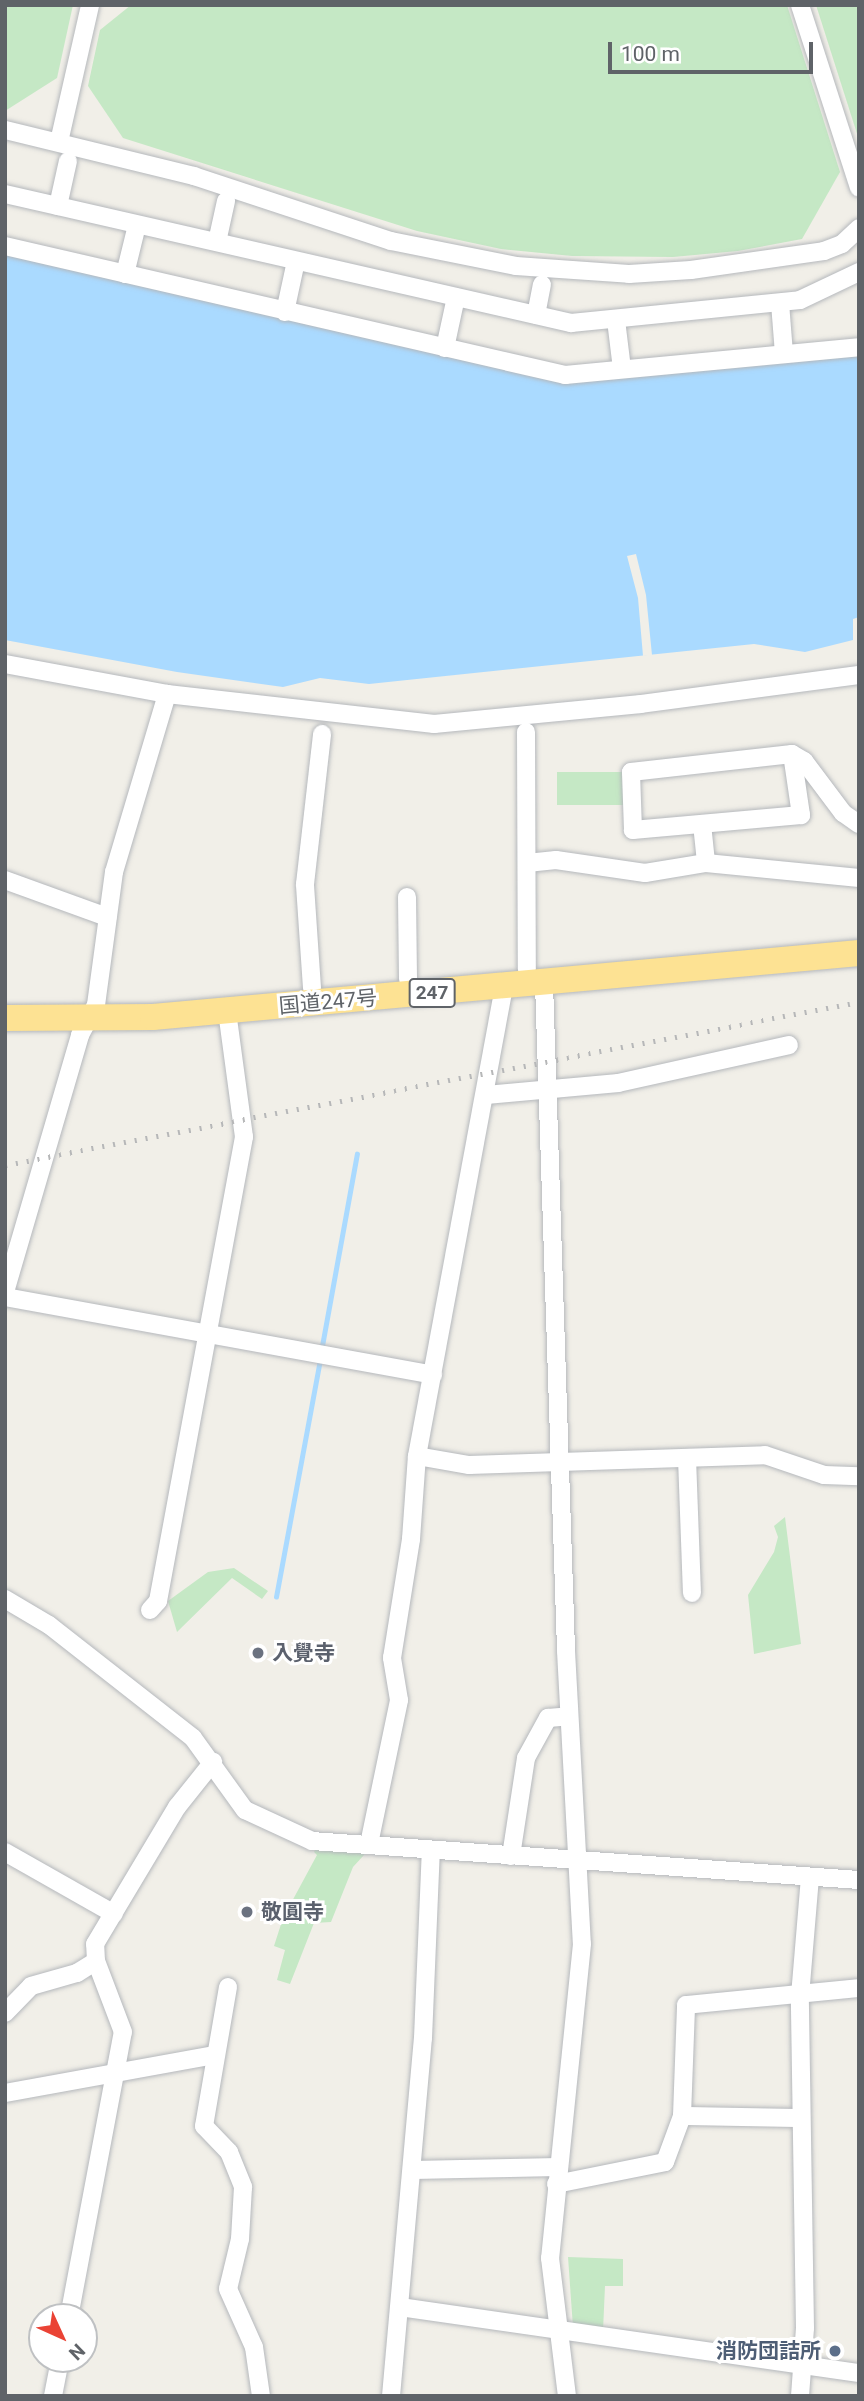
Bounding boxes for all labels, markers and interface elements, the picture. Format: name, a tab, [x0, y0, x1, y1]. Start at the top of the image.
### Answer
scale bar	[612, 28, 817, 72]
text: 100 m	[621, 42, 680, 66]
road number: 247	[408, 978, 457, 1009]
street label: 国道247号	[278, 985, 378, 1019]
place label: 入覺寺	[272, 1640, 335, 1666]
marker: 入覺寺	[250, 1645, 266, 1661]
place label: 敬圓寺	[261, 1899, 324, 1925]
marker: 敬圓寺	[239, 1904, 255, 1920]
north arrow	[28, 2303, 98, 2373]
place label: 消防団詰所	[716, 2338, 821, 2364]
text: N	[64, 2339, 90, 2365]
marker: 消防団詰所	[827, 2343, 843, 2359]

